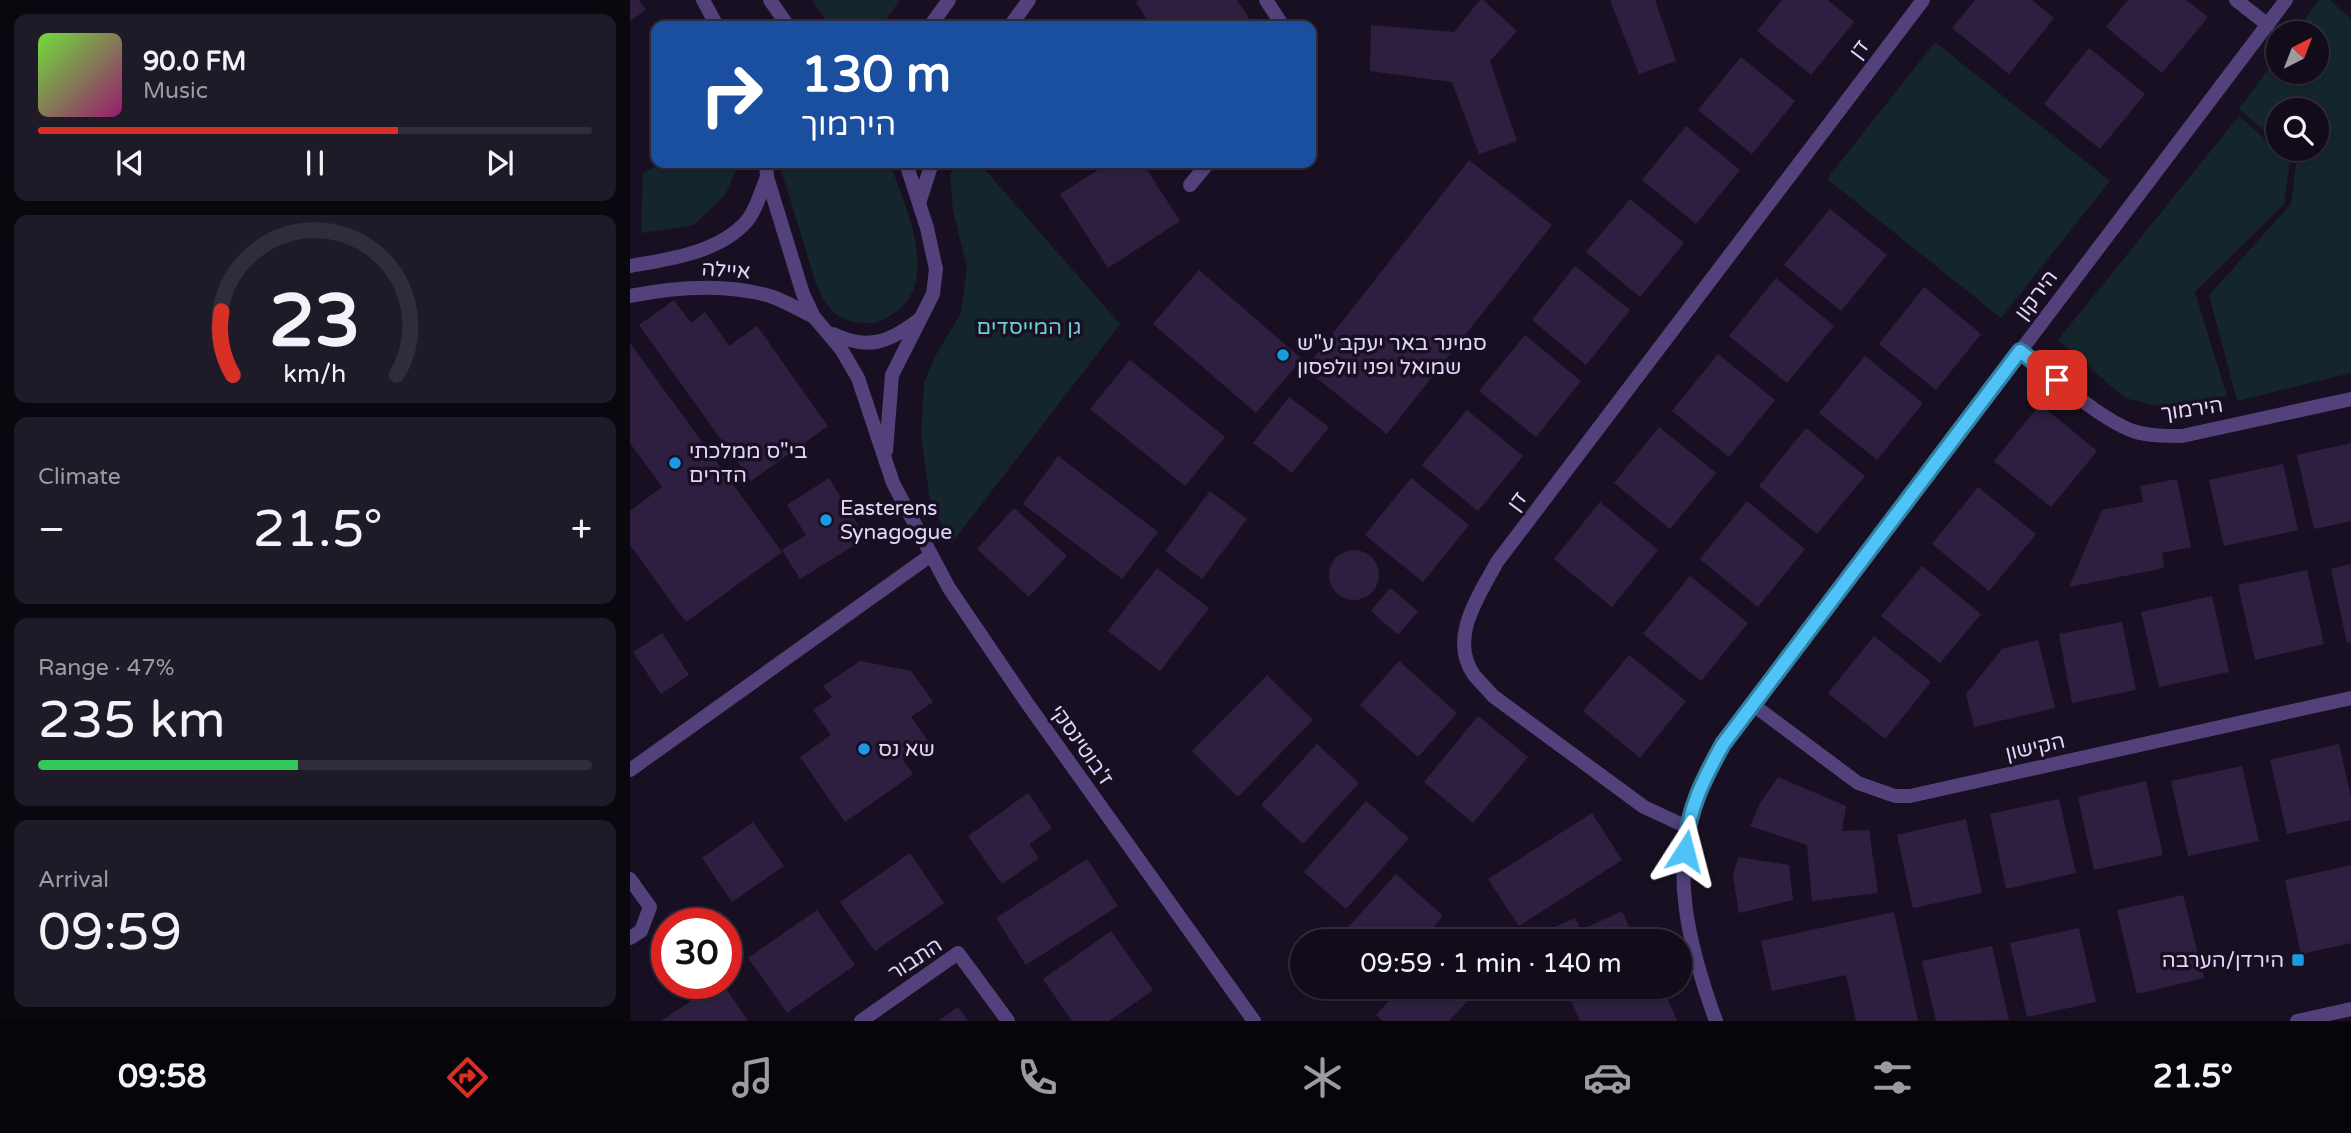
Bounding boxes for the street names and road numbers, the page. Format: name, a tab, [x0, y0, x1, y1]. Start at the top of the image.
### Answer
street label: דן	[1844, 35, 1875, 64]
street label: איילה	[701, 256, 751, 285]
street label: הירקון	[2010, 266, 2063, 325]
street label: הירמוך	[2159, 393, 2225, 426]
street label: דן	[1502, 487, 1533, 516]
street label: ז'בוטינסקי	[1045, 700, 1118, 791]
street label: הקישון	[2003, 729, 2067, 766]
street label: התבור	[884, 933, 947, 986]

